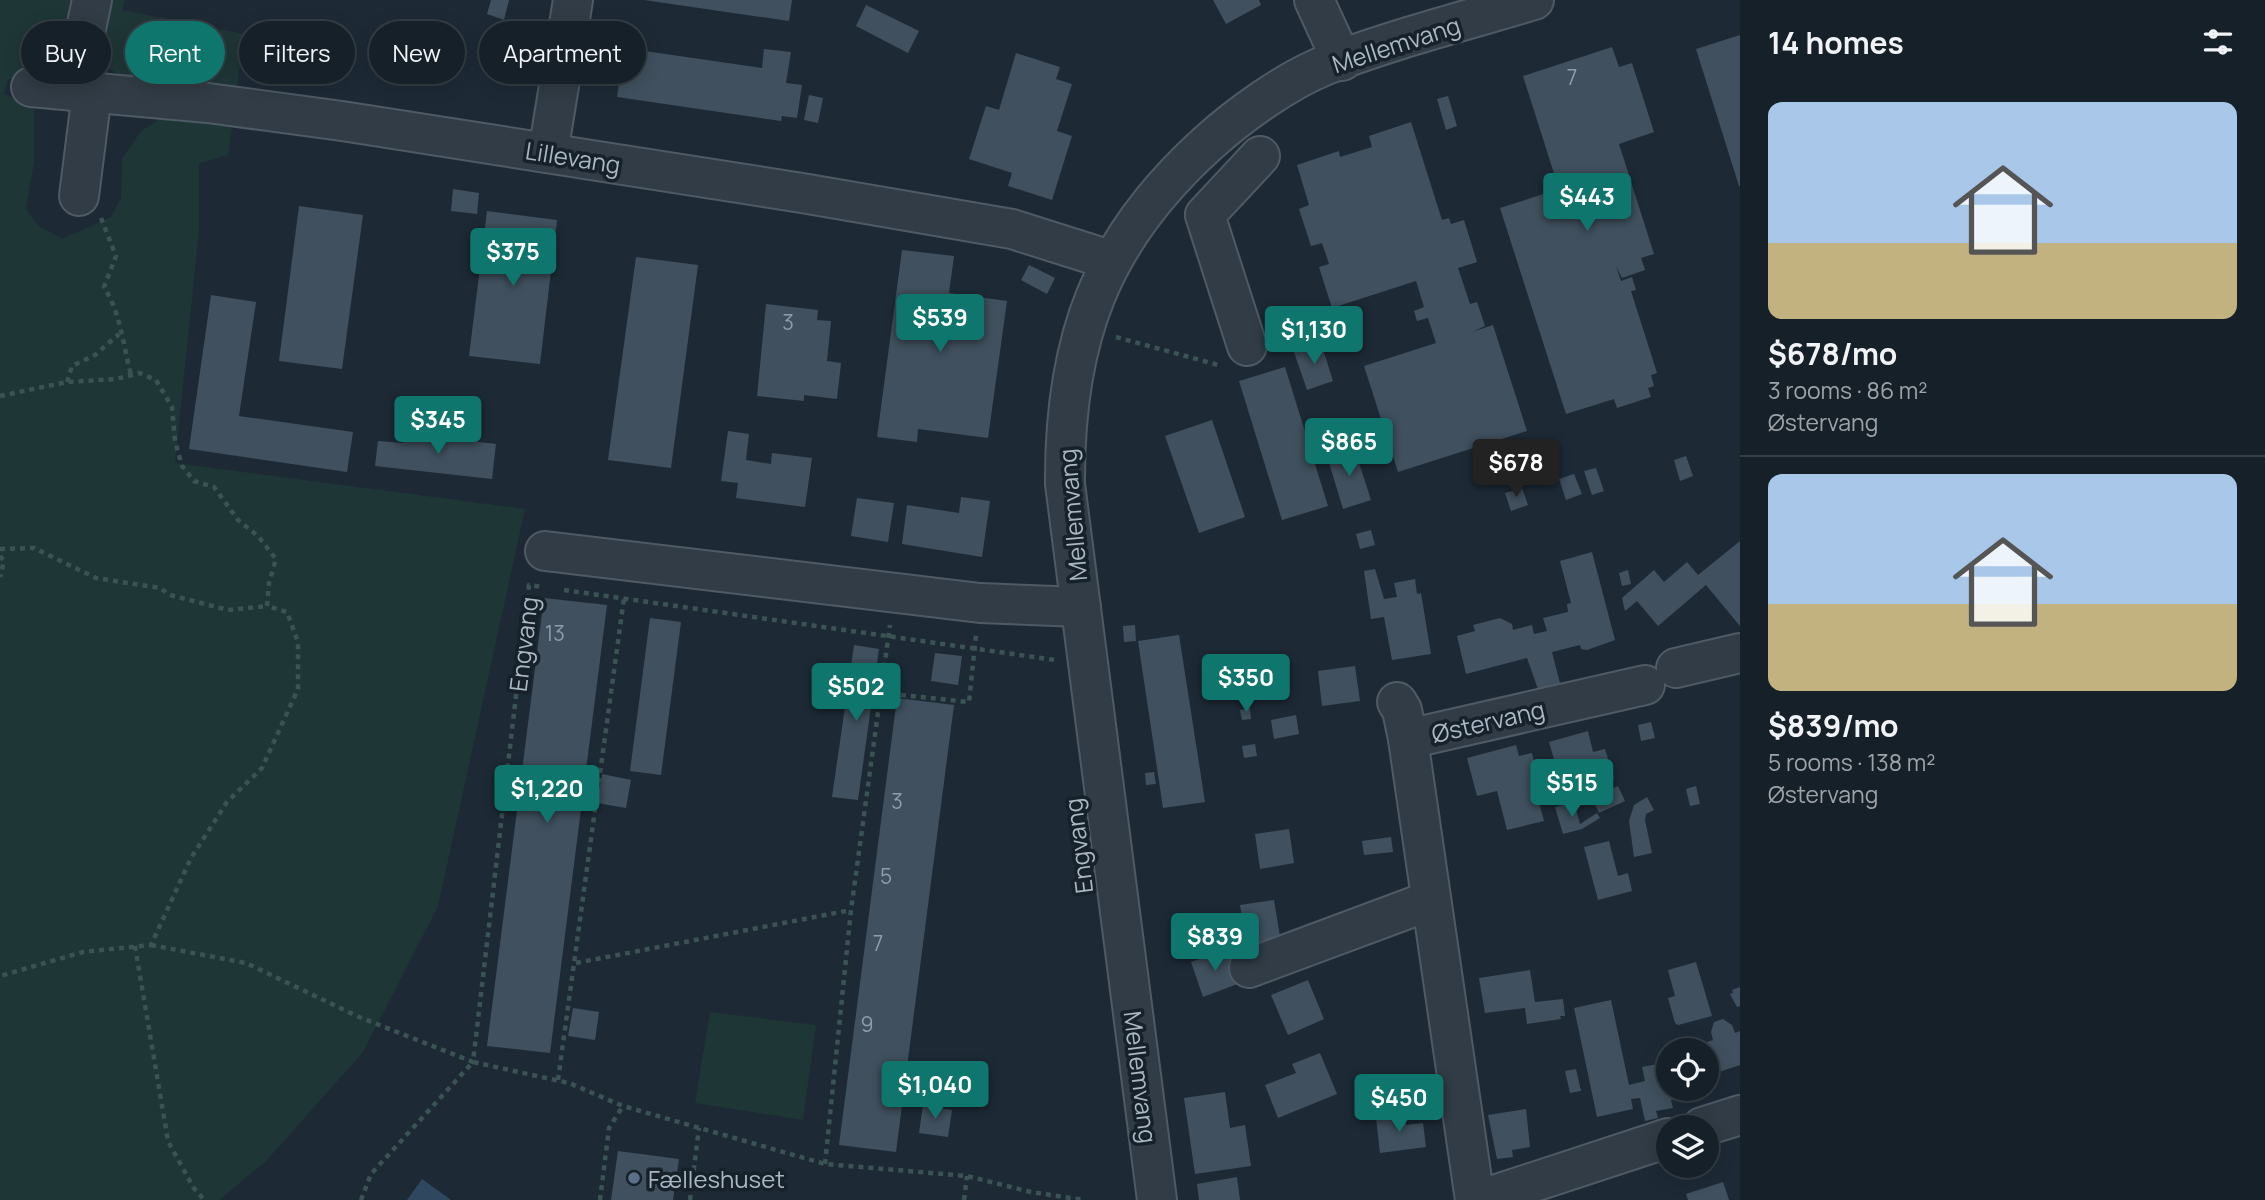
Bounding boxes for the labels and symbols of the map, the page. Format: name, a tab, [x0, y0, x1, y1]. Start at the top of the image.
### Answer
street label: Mellemvang	[1328, 8, 1464, 80]
house number: 7	[1567, 63, 1577, 91]
street label: Lillevang	[523, 133, 623, 181]
pin: $443	[1546, 174, 1628, 233]
pin: $375	[472, 229, 554, 288]
pin: $539	[899, 294, 981, 354]
pin: $1,130	[1257, 306, 1371, 366]
house number: 3	[782, 308, 794, 336]
pin: $345	[397, 396, 479, 456]
pin: $865	[1308, 419, 1390, 478]
pin: $678	[1475, 440, 1557, 499]
street label: Mellemvang	[1050, 447, 1094, 583]
street label: Engvang	[501, 595, 545, 693]
house number: 13	[545, 619, 565, 647]
pin: $350	[1205, 654, 1287, 714]
pin: $502	[815, 664, 897, 723]
street label: Østervang	[1428, 692, 1548, 750]
pin: $515	[1531, 760, 1613, 819]
pin: $1,220	[490, 766, 604, 825]
house number: 3	[891, 787, 903, 815]
street label: Engvang	[1056, 797, 1100, 895]
house number: 5	[880, 862, 892, 890]
pin: $839	[1174, 914, 1256, 973]
house number: 7	[873, 929, 883, 957]
street label: Mellemvang	[1117, 1009, 1165, 1145]
house number: 9	[860, 1010, 874, 1038]
pin: $1,040	[878, 1062, 992, 1121]
pin: $450	[1358, 1074, 1440, 1134]
place label: Fælleshuset	[648, 1162, 785, 1195]
marker: Fælleshuset	[626, 1170, 642, 1186]

